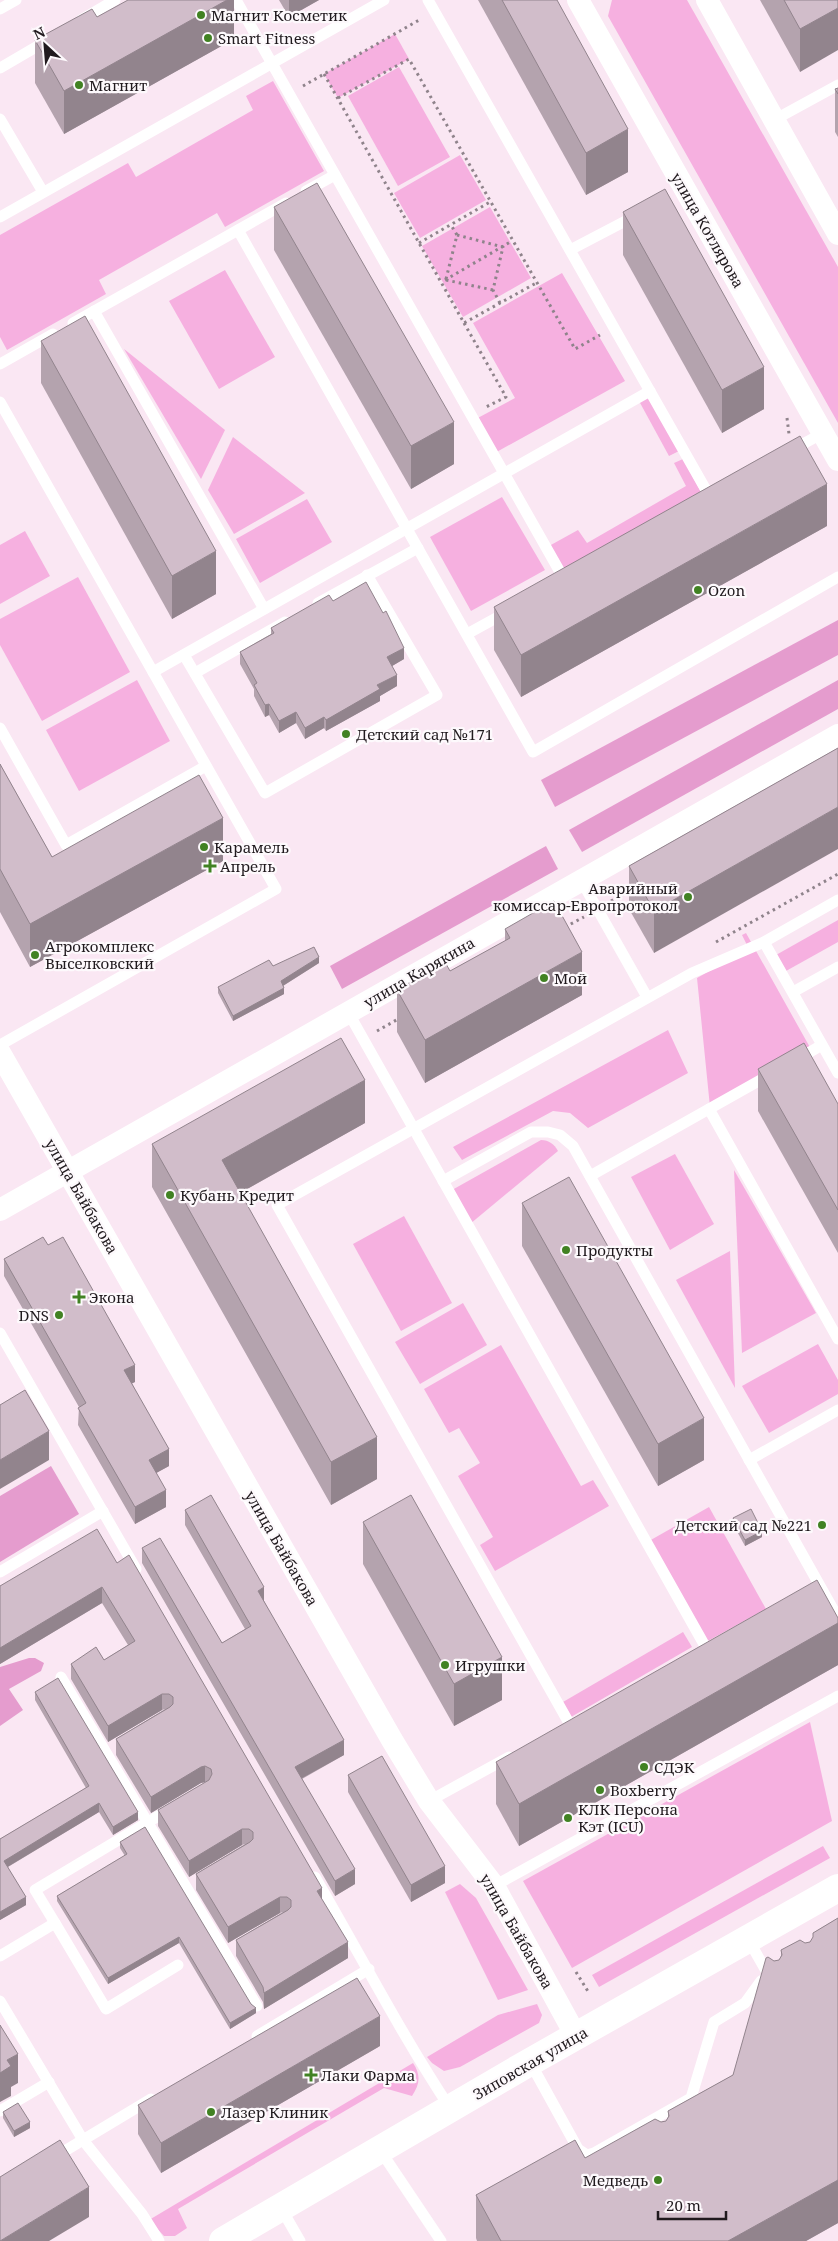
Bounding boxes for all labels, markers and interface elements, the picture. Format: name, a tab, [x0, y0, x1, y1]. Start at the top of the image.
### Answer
place label: Магнит Косметик	[211, 5, 347, 25]
marker: Магнит Косметик	[195, 9, 207, 21]
north arrow	[20, 20, 70, 70]
text: N	[30, 22, 48, 44]
place label: Smart Fitness	[218, 28, 315, 48]
marker: Smart Fitness	[202, 32, 214, 44]
place label: Магнит	[89, 75, 147, 95]
marker: Магнит	[73, 79, 85, 91]
street label: улица Котлярова	[667, 169, 749, 291]
place label: Ozon	[708, 580, 745, 600]
marker: Ozon	[692, 584, 704, 596]
place label: Детский сад №171	[356, 724, 493, 744]
marker: Детский сад №171	[340, 728, 352, 740]
place label: Карамель	[214, 837, 289, 857]
marker: Карамель	[198, 841, 210, 853]
place label: Апрель	[220, 856, 275, 876]
marker: Апрель	[204, 860, 216, 872]
place label: Аварийный комиссар-Европротокол	[493, 878, 678, 915]
marker: Аварийный комиссар-Европротокол	[682, 891, 694, 903]
street label: улица Карякина	[360, 932, 478, 1012]
place label: Агрокомплекс Выселковский	[45, 936, 154, 973]
marker: Агрокомплекс Выселковский	[29, 949, 41, 961]
place label: Мой	[554, 968, 587, 988]
marker: Мой	[538, 972, 550, 984]
street label: улица Байбакова	[41, 1135, 123, 1257]
place label: Кубань Кредит	[180, 1185, 294, 1205]
marker: Кубань Кредит	[164, 1189, 176, 1201]
place label: Продукты	[576, 1240, 653, 1260]
marker: Продукты	[560, 1244, 572, 1256]
place label: Экона	[89, 1287, 135, 1307]
marker: Экона	[73, 1291, 85, 1303]
place label: DNS	[18, 1305, 49, 1325]
marker: DNS	[53, 1309, 65, 1321]
street label: улица Байбакова	[241, 1487, 323, 1609]
place label: Детский сад №221	[675, 1515, 812, 1535]
marker: Детский сад №221	[816, 1519, 828, 1531]
place label: Игрушки	[455, 1655, 525, 1675]
marker: Игрушки	[439, 1659, 451, 1671]
place label: СДЭК	[654, 1757, 695, 1777]
marker: СДЭК	[638, 1761, 650, 1773]
place label: Boxberry	[610, 1780, 678, 1800]
marker: Boxberry	[594, 1784, 606, 1796]
place label: КЛК Персона Кэт (ICU)	[578, 1799, 678, 1836]
marker: КЛК Персона Кэт (ICU)	[562, 1812, 574, 1824]
street label: улица Байбакова	[476, 1870, 558, 1992]
street label: Зиповская улица	[469, 2022, 591, 2104]
place label: Лаки Фарма	[321, 2065, 415, 2085]
marker: Лаки Фарма	[305, 2069, 317, 2081]
place label: Лазер Клиник	[221, 2102, 328, 2122]
marker: Лазер Клиник	[205, 2106, 217, 2118]
place label: Медведь	[583, 2170, 648, 2190]
marker: Медведь	[652, 2174, 664, 2186]
scale bar	[658, 2188, 726, 2220]
text: 20 m	[666, 2195, 701, 2215]

